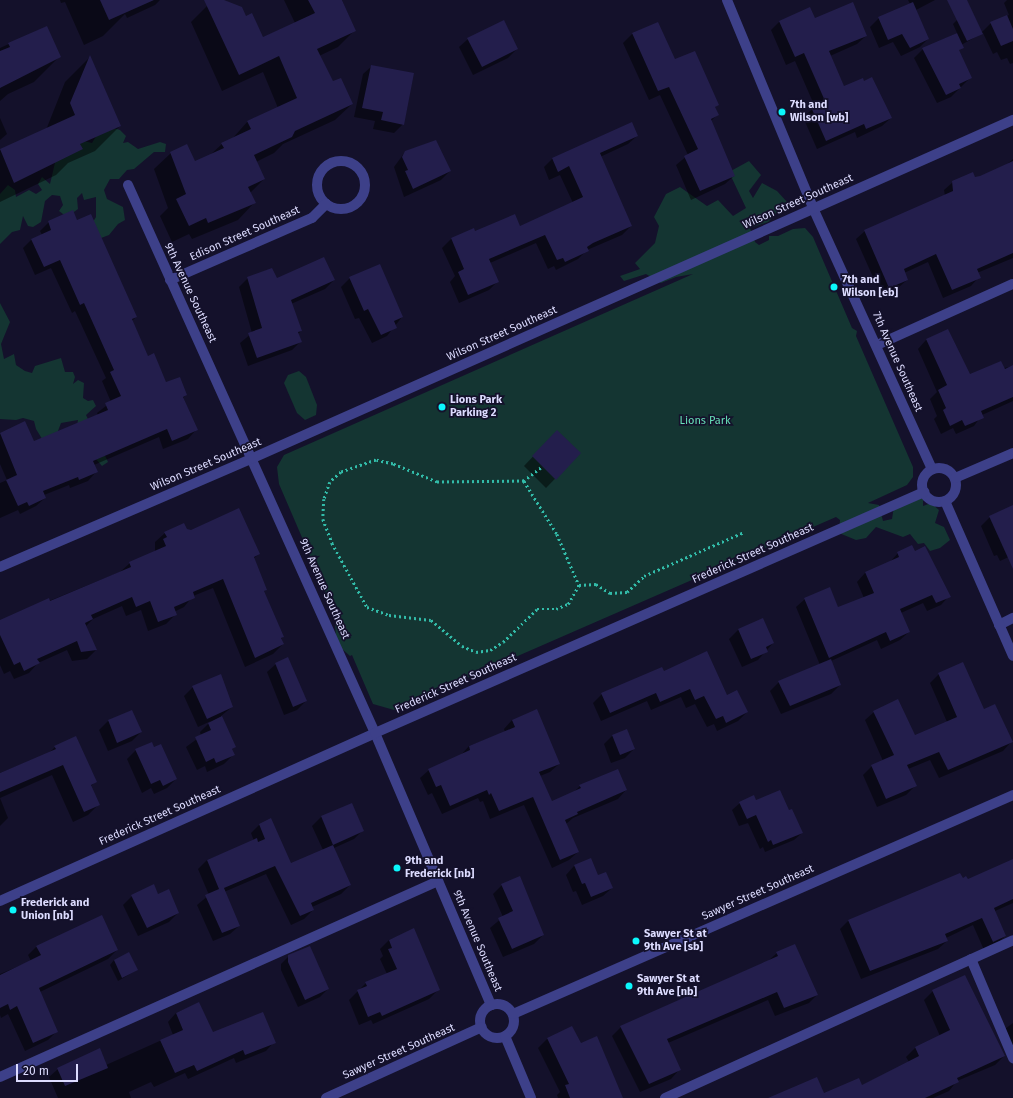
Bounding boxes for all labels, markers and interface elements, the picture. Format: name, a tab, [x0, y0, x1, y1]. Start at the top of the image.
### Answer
place label: 7th and Wilson [wb]	[790, 99, 848, 125]
marker: 7th and Wilson [wb]	[777, 107, 787, 117]
street label: Wilson Street Southeast	[741, 172, 855, 232]
street label: Edison Street Southeast	[188, 204, 302, 264]
street label: 9th Avenue Southeast	[161, 241, 219, 345]
place label: 7th and Wilson [eb]	[842, 274, 898, 300]
marker: 7th and Wilson [eb]	[829, 282, 839, 292]
street label: Wilson Street Southeast	[445, 304, 559, 364]
street label: 7th Avenue Southeast	[869, 310, 925, 414]
place label: Lions Park Parking 2	[450, 394, 502, 420]
marker: Lions Park Parking 2	[437, 402, 447, 412]
park label: Lions Park	[679, 414, 731, 428]
street label: Wilson Street Southeast	[149, 436, 263, 494]
street label: Frederick Street Southeast	[690, 521, 816, 587]
street label: 9th Avenue Southeast	[296, 537, 352, 641]
street label: Frederick Street Southeast	[393, 651, 519, 717]
street label: Frederick Street Southeast	[97, 783, 223, 849]
place label: 9th and Frederick [nb]	[405, 855, 474, 881]
street label: Sawyer Street Southeast	[700, 862, 816, 924]
marker: 9th and Frederick [nb]	[392, 863, 402, 873]
street label: 9th Avenue Southeast	[450, 888, 504, 994]
place label: Frederick and Union [nb]	[21, 897, 89, 923]
marker: Frederick and Union [nb]	[8, 905, 18, 915]
place label: Sawyer St at 9th Ave [sb]	[644, 928, 707, 954]
marker: Sawyer St at 9th Ave [sb]	[631, 936, 641, 946]
place label: Sawyer St at 9th Ave [nb]	[637, 973, 700, 999]
marker: Sawyer St at 9th Ave [nb]	[624, 981, 634, 991]
street label: Sawyer Street Southeast	[341, 1021, 457, 1083]
scale bar	[18, 1056, 80, 1082]
text: 20 m	[23, 1064, 49, 1078]

